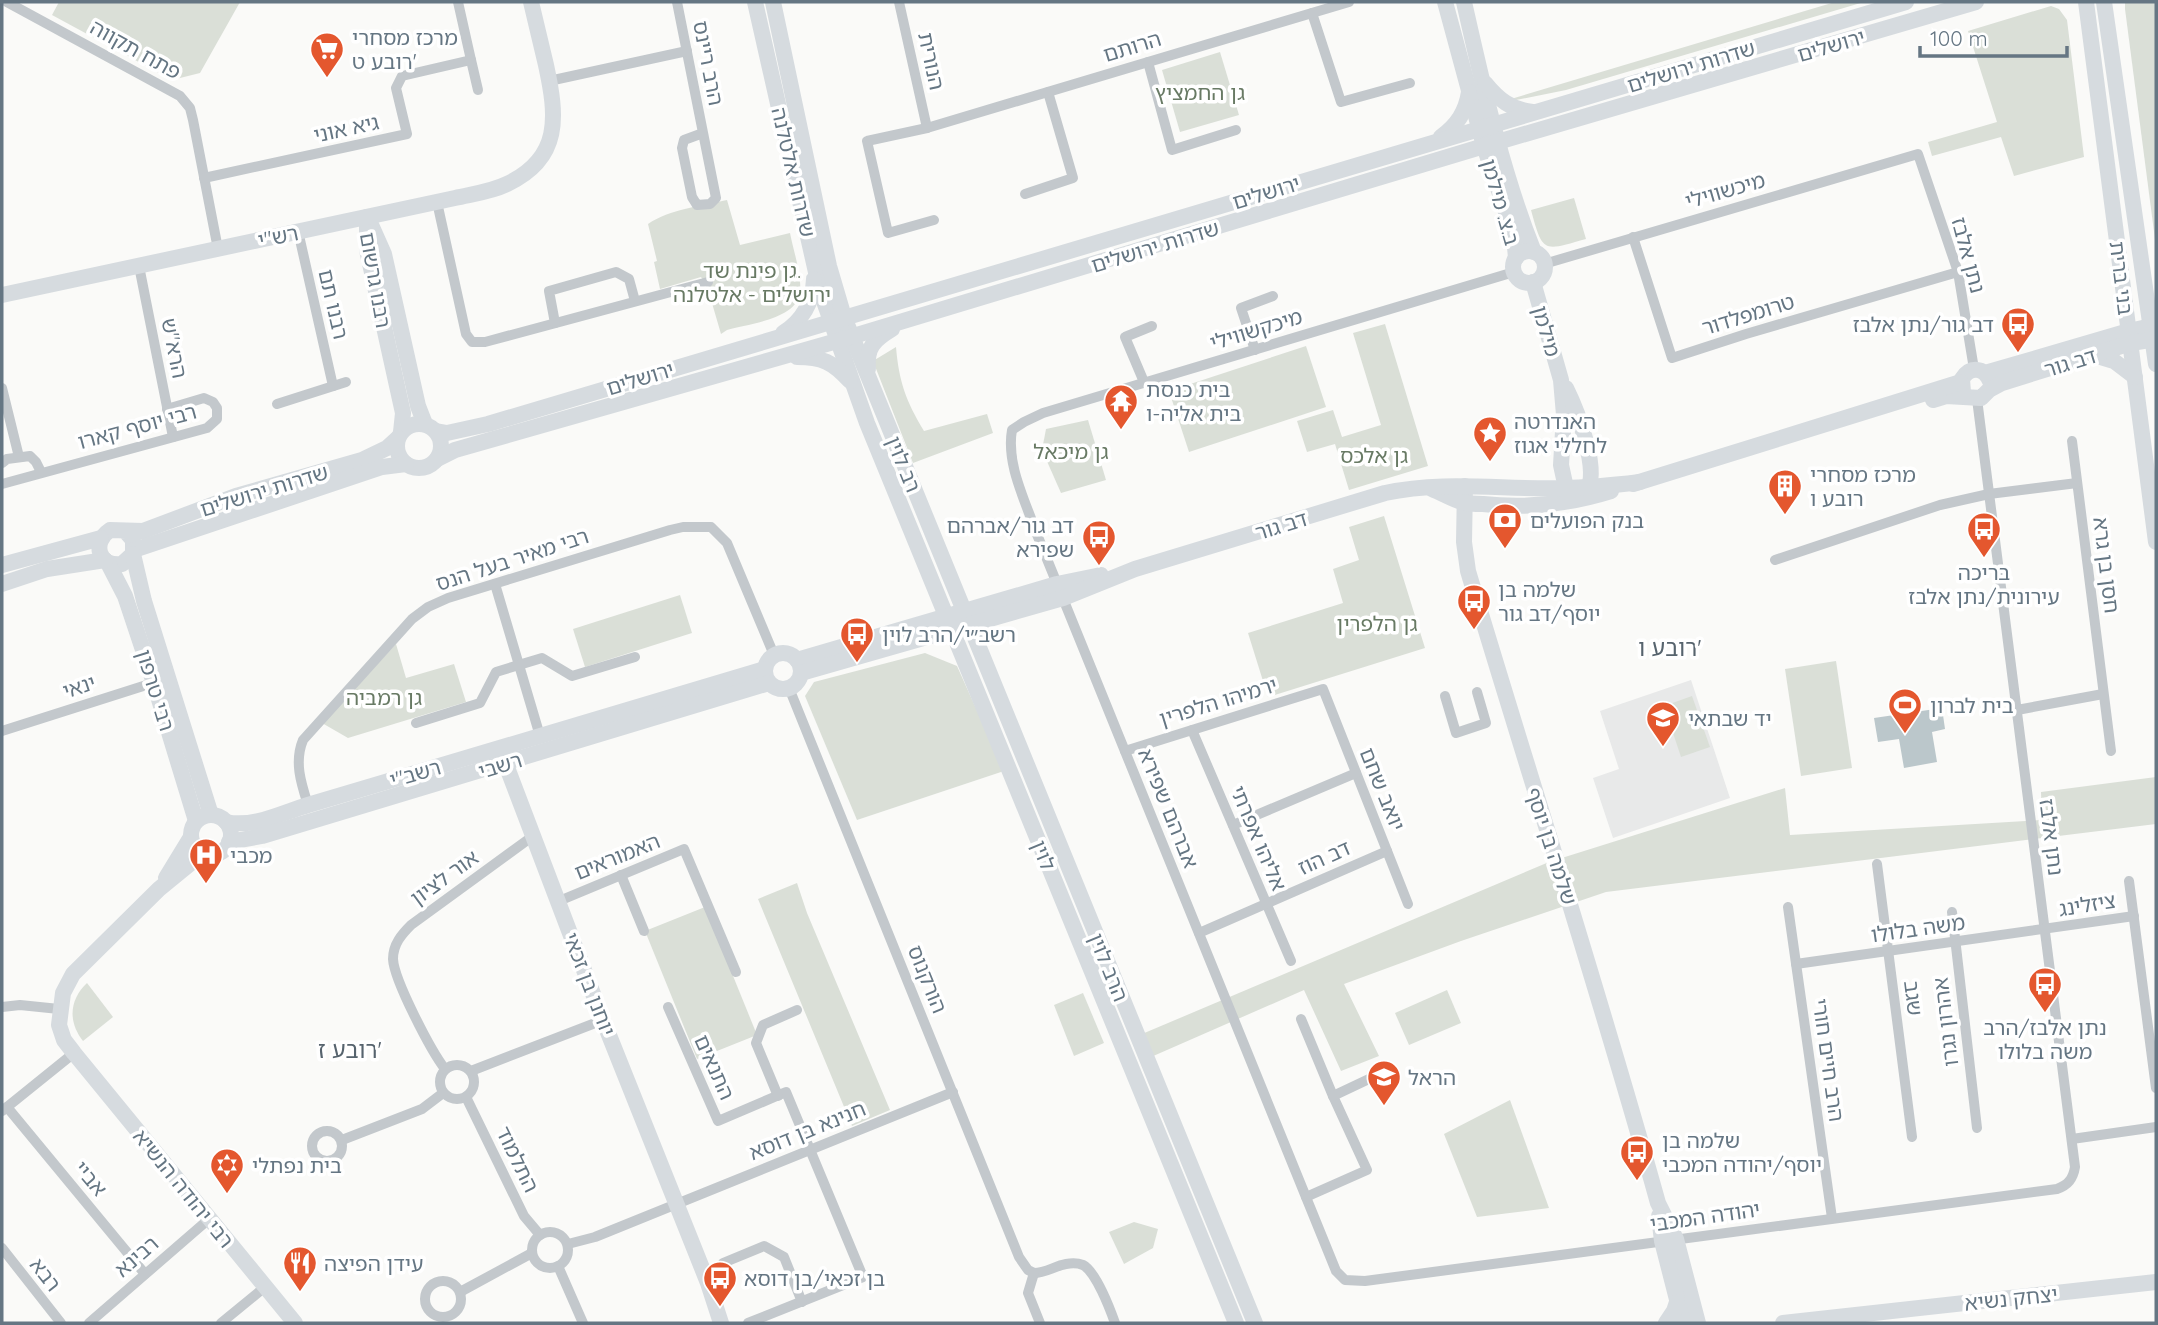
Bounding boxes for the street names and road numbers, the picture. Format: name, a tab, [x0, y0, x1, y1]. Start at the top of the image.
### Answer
street label: פתח תקווה	[86, 13, 186, 85]
street label: הרב ריינס	[688, 18, 730, 108]
street label: ירושלים	[1794, 23, 1868, 67]
street label: הרותם	[1100, 25, 1164, 67]
street label: הנורית	[913, 30, 951, 92]
street label: שדרות ירושלים	[1624, 34, 1758, 98]
street label: שדרות אלטלנה	[766, 105, 822, 239]
street label: גיא אוני	[311, 108, 381, 148]
street label: ב.צ. מילמן	[1476, 156, 1526, 248]
street label: מיכשווילי	[1682, 166, 1768, 214]
street label: ירושלים	[1229, 169, 1303, 215]
street label: שדרות ירושלים	[1088, 214, 1222, 278]
street label: נתן אלבז	[1946, 214, 1992, 296]
street label: רש"י	[255, 219, 301, 253]
street label: רבנו גרשום	[355, 230, 397, 330]
street label: בני ברית	[2105, 240, 2139, 316]
street label: רבנו תם	[313, 267, 355, 341]
street label: טרומפלדור	[1699, 288, 1797, 340]
street label: מיכקשווילי	[1207, 303, 1305, 355]
street label: מילמן	[1527, 303, 1567, 360]
street label: הרא"ש	[156, 316, 194, 380]
street label: דב גור	[2041, 342, 2099, 382]
street label: ירושלים	[603, 355, 677, 401]
street label: רבי יוסף קארו	[75, 398, 199, 454]
street label: רב לוין	[881, 432, 927, 496]
street label: שדרות ירושלים	[197, 458, 331, 522]
street label: דב גור	[1252, 505, 1310, 545]
street label: חסן בן גרא	[2088, 515, 2126, 615]
street label: רבי מאיר בעל הנס	[432, 522, 592, 596]
street label: רבי טרפון	[131, 646, 181, 734]
street label: ינאי	[59, 669, 99, 703]
street label: ירמיהו הלפרין	[1156, 671, 1280, 731]
street label: אברהם שפירא	[1133, 744, 1205, 872]
street label: יואב שחם	[1355, 744, 1411, 834]
street label: רשבי	[475, 746, 525, 784]
street label: רשב"י	[386, 753, 444, 793]
street label: אליהו אפרתי	[1225, 782, 1293, 894]
street label: שלמה בן יוסף	[1521, 784, 1583, 908]
street label: נתן אלבז	[2034, 797, 2070, 877]
street label: האמוראים	[570, 827, 664, 885]
street label: דב הוז	[1294, 834, 1354, 880]
street label: לוין	[1026, 836, 1062, 874]
street label: אור לציון	[405, 844, 483, 910]
street label: ציזלינג	[2057, 887, 2117, 921]
street label: משה בלולו	[1869, 909, 1967, 947]
street label: יוחנן בן זכאי	[558, 929, 622, 1039]
street label: הרב לוין	[1084, 929, 1134, 1005]
street label: הורקנוס	[903, 941, 953, 1017]
street label: אהרון נגרו	[1927, 976, 1963, 1068]
street label: שגב	[1899, 979, 1929, 1017]
street label: הרב חיים חורי	[1807, 997, 1851, 1123]
street label: התנאים	[689, 1031, 741, 1103]
street label: חנינא בן דוסא	[745, 1095, 869, 1165]
street label: התלמוד	[491, 1122, 545, 1196]
street label: רבי יהודה הנשיא	[128, 1123, 240, 1253]
street label: אביי	[69, 1155, 113, 1201]
street label: יהודה המכבי	[1648, 1195, 1762, 1237]
street label: רבינא	[109, 1230, 163, 1282]
street label: רבא	[25, 1252, 67, 1296]
street label: יצחק נשיא	[1963, 1280, 2059, 1316]

